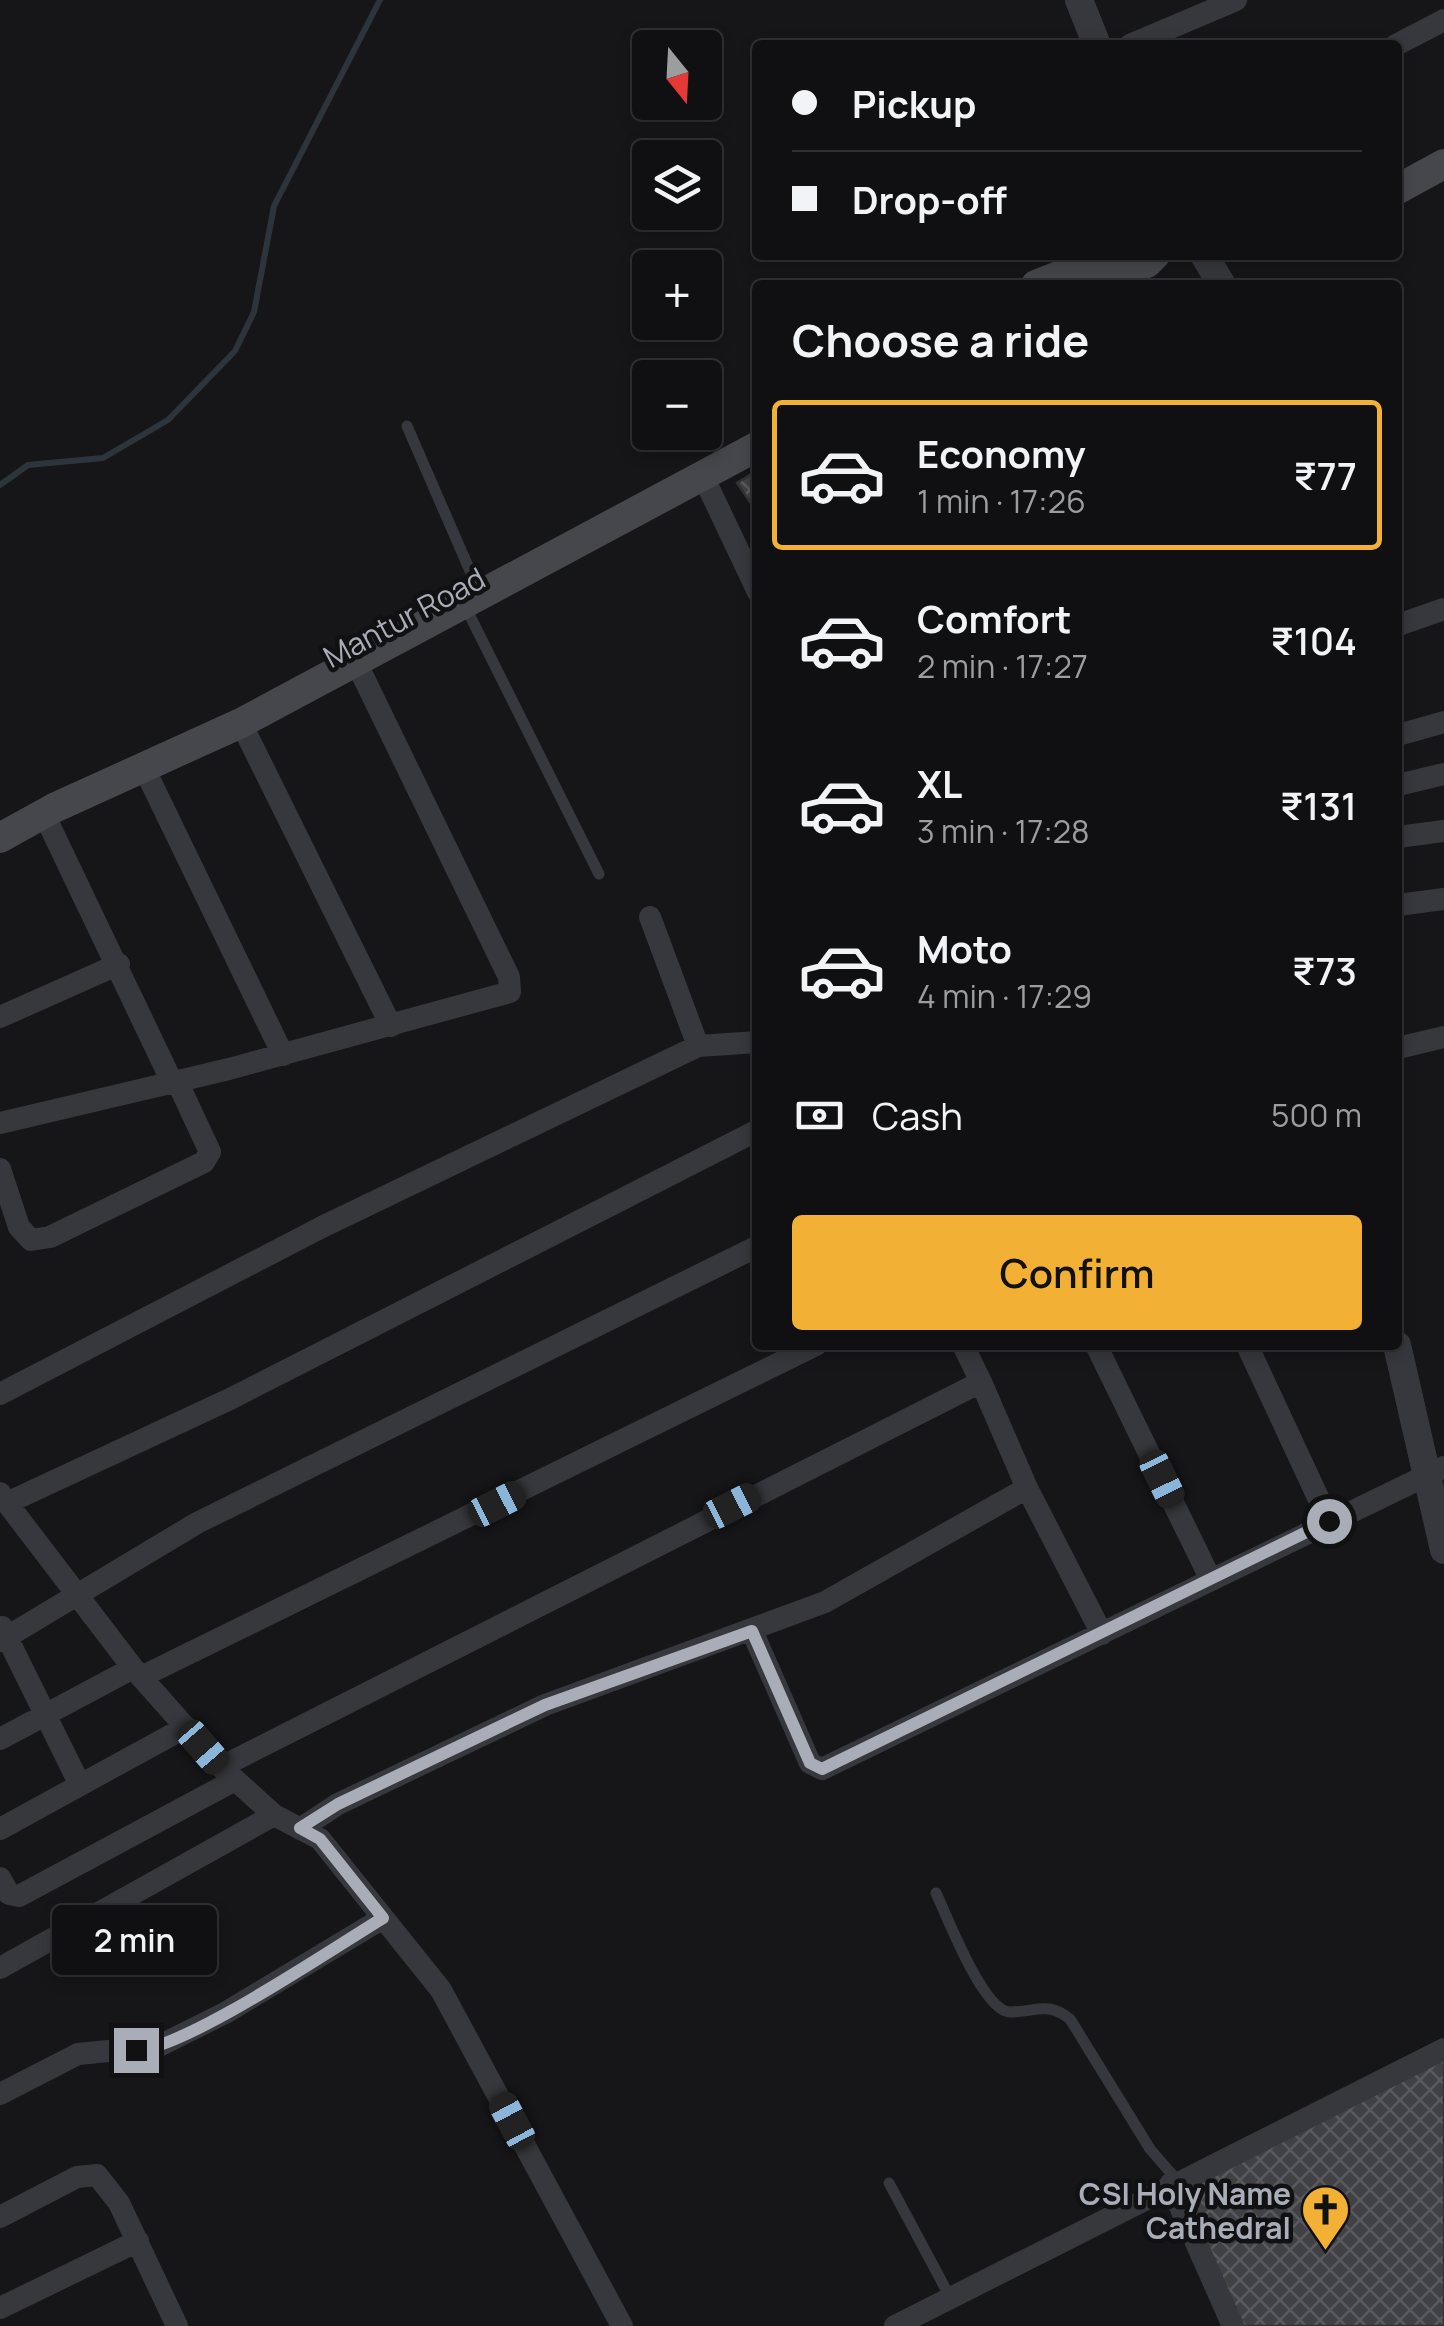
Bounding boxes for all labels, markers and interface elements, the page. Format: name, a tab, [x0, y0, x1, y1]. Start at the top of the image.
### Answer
north arrow	[632, 30, 722, 120]
map controls	[632, 30, 722, 450]
text: Pickup	[852, 77, 976, 129]
button: layers	[632, 140, 722, 230]
text: Drop-off	[852, 173, 1007, 225]
button: +	[632, 250, 722, 340]
text: Choose a ride	[792, 309, 1089, 371]
button: −	[632, 360, 722, 450]
text: Economy	[917, 427, 1086, 479]
icon: car	[797, 430, 887, 520]
text: ₹77	[1293, 449, 1357, 501]
text: 1 min · 17:26	[917, 479, 1086, 523]
street label: Mantur Road	[316, 557, 492, 677]
text: Comfort	[917, 592, 1071, 644]
icon: car	[797, 595, 887, 685]
text: ₹104	[1270, 614, 1357, 666]
text: 2 min · 17:27	[917, 644, 1088, 688]
text: XL	[917, 757, 962, 809]
icon: car	[797, 760, 887, 850]
text: ₹131	[1280, 779, 1357, 831]
text: 3 min · 17:28	[917, 809, 1090, 853]
text: Moto	[917, 922, 1012, 974]
icon: car	[797, 925, 887, 1015]
text: ₹73	[1292, 944, 1357, 996]
text: 4 min · 17:29	[917, 974, 1092, 1018]
icon: cash	[792, 1088, 847, 1143]
text: Cash	[872, 1089, 963, 1141]
text: 500 m	[1271, 1093, 1362, 1137]
button: Confirm	[792, 1215, 1362, 1330]
car	[1135, 1445, 1189, 1513]
car	[463, 1477, 531, 1531]
car	[698, 1479, 766, 1533]
route start	[1307, 1499, 1352, 1544]
car	[172, 1715, 234, 1779]
callout: 2 min	[54, 1905, 218, 1975]
text: 2 min	[94, 1918, 175, 1962]
route end	[114, 2028, 159, 2073]
car	[485, 2087, 539, 2155]
place label: CSI Holy Name Cathedral	[1079, 2173, 1291, 2248]
church icon: CSI Holy Name Cathedral	[1300, 2184, 1352, 2252]

